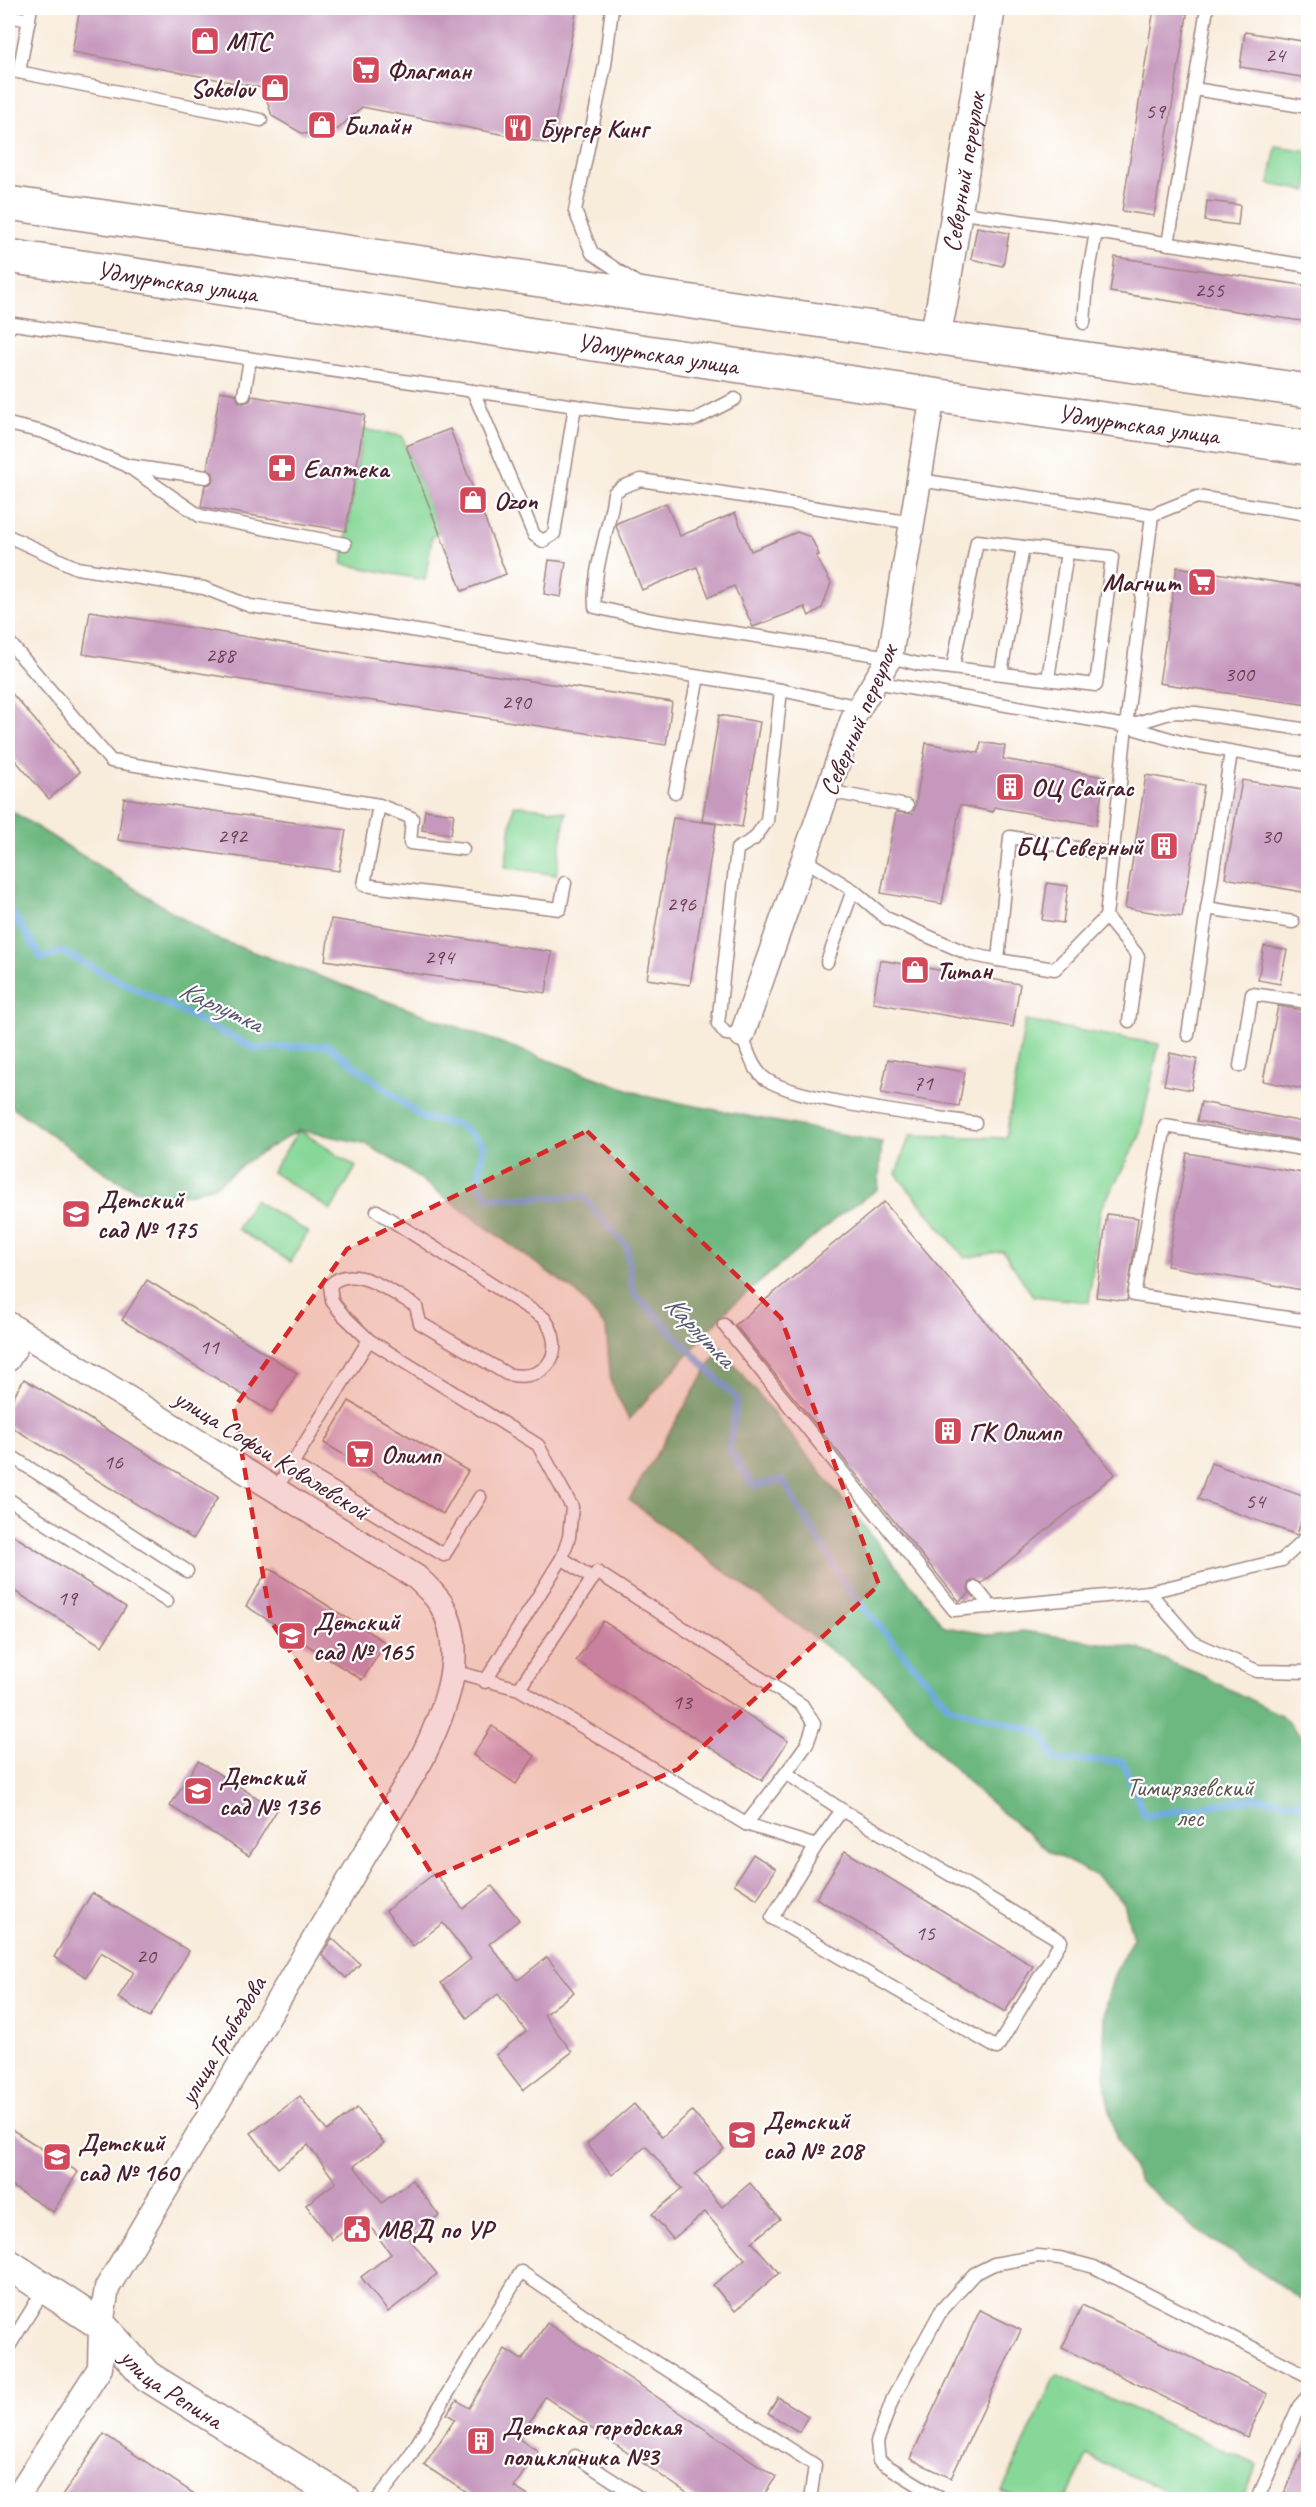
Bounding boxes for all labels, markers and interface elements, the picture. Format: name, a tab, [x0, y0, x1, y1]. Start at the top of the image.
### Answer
shop icon: МТС	[189, 25, 221, 57]
place label: МТС	[226, 25, 274, 58]
house number: 24	[1265, 41, 1287, 69]
supermarket icon: Флагман	[350, 54, 382, 86]
place label: Флагман	[387, 54, 473, 87]
place label: Sokolov	[190, 72, 256, 105]
shop icon: Sokolov	[259, 72, 291, 104]
street label: Северный переулок	[935, 88, 993, 255]
house number: 59	[1145, 97, 1167, 125]
shop icon: Билайн	[306, 109, 338, 141]
place label: Билайн	[343, 109, 412, 142]
restaurant icon: Бургер Кинг	[502, 112, 534, 144]
place label: Бургер Кинг	[539, 112, 652, 145]
street label: Удмуртская улица	[94, 254, 262, 311]
house number: 255	[1194, 276, 1225, 304]
street label: Удмуртская улица	[575, 326, 743, 383]
street label: Удмуртская улица	[1056, 397, 1224, 453]
pharmacy icon: Еаптека	[266, 452, 298, 484]
place label: Еаптека	[303, 452, 391, 485]
shop icon: Ozon	[457, 484, 489, 516]
place label: Ozon	[494, 484, 539, 517]
place label: Магнит	[1102, 566, 1182, 599]
supermarket icon: Магнит	[1186, 566, 1218, 598]
street label: Северный переулок	[812, 638, 906, 801]
house number: 288	[205, 641, 237, 669]
house number: 300	[1224, 660, 1256, 688]
house number: 290	[501, 688, 533, 716]
building icon: ОЦ Сайгас	[994, 771, 1026, 803]
place label: ОЦ Сайгас	[1031, 771, 1135, 804]
house number: 292	[217, 822, 249, 850]
house number: 30	[1261, 822, 1283, 850]
place label: БЦ Северный	[1015, 830, 1145, 863]
building icon: БЦ Северный	[1148, 830, 1180, 862]
house number: 296	[666, 890, 697, 918]
house number: 294	[424, 943, 456, 971]
shop icon: Титан	[899, 954, 931, 986]
place label: Титан	[936, 954, 993, 987]
water label: Карлутка	[174, 972, 270, 1041]
house number: 71	[913, 1069, 934, 1097]
place label: Детский сад № 175	[97, 1183, 199, 1246]
school or university icon: Детский сад № 175	[60, 1198, 92, 1230]
water label: Карлутка	[657, 1288, 745, 1376]
house number: 11	[199, 1333, 220, 1361]
street label: улица Софьи Ковалевской	[166, 1380, 377, 1529]
building icon: ГК Олимп	[932, 1415, 964, 1447]
place label: ГК Олимп	[969, 1415, 1063, 1448]
supermarket icon: Олимп	[344, 1438, 376, 1470]
place label: Олимп	[381, 1438, 442, 1471]
house number: 16	[103, 1448, 124, 1476]
house number: 54	[1245, 1487, 1267, 1515]
house number: 19	[57, 1584, 79, 1612]
place label: Детский сад № 165	[313, 1605, 415, 1668]
school or university icon: Детский сад № 165	[276, 1620, 308, 1652]
house number: 13	[672, 1688, 694, 1716]
place label: Детский сад № 136	[219, 1760, 321, 1823]
park label: Тимирязевский лес	[1126, 1771, 1256, 1834]
school or university icon: Детский сад № 136	[182, 1775, 214, 1807]
house number: 15	[915, 1919, 936, 1947]
house number: 20	[136, 1942, 158, 1970]
street label: улица Грибоедова	[170, 1969, 274, 2112]
place label: Детский сад № 208	[763, 2104, 866, 2167]
school or university icon: Детский сад № 208	[726, 2119, 758, 2151]
place label: Детский сад № 160	[78, 2126, 180, 2189]
school or university icon: Детский сад № 160	[41, 2141, 73, 2173]
public building icon: МВД по УР	[341, 2213, 373, 2245]
place label: МВД по УР	[378, 2213, 497, 2246]
street label: улица Репина	[111, 2340, 231, 2438]
place label: Детская городская поликлиника №3	[502, 2410, 683, 2473]
building icon: Детская городская поликлиника №3	[465, 2425, 497, 2457]

